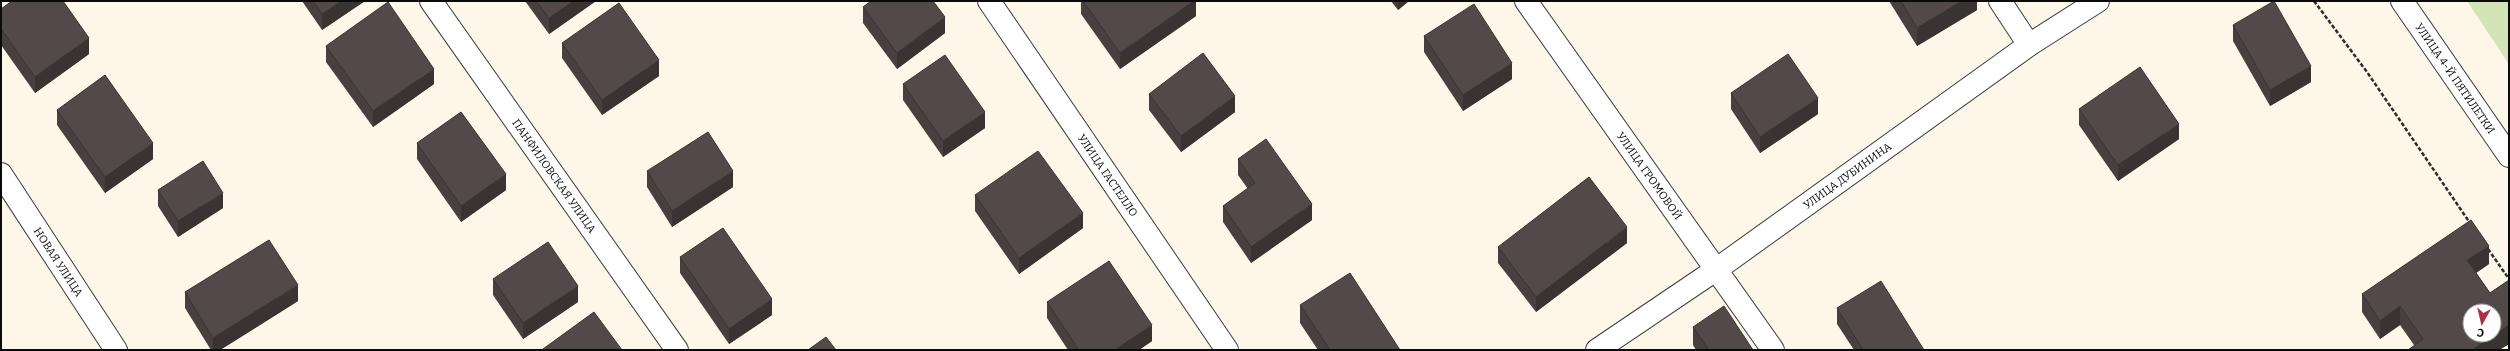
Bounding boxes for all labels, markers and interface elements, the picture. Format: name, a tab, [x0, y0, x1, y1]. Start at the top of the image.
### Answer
street label: УЛИЦА 4-Й ПЯТИЛЕТКИ	[2413, 21, 2498, 136]
street label: ПАНФИЛОВСКАЯ УЛИЦА	[510, 117, 599, 235]
street label: УЛИЦА ГРОМОВОЙ	[1614, 129, 1685, 222]
street label: УЛИЦА ГАСТЕЛЛО	[1075, 132, 1141, 219]
street label: УЛИЦА ДУБИНИНА	[1801, 139, 1894, 212]
street label: НОВАЯ УЛИЦА	[31, 225, 86, 299]
north arrow	[2462, 303, 2502, 343]
text: С	[2476, 325, 2485, 339]

